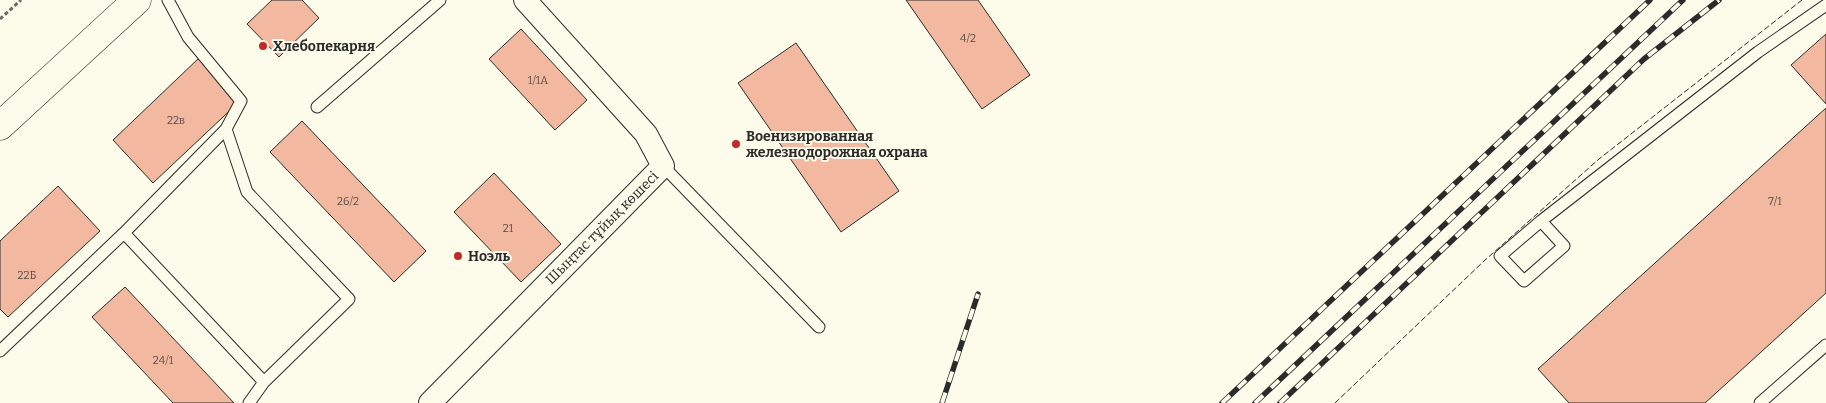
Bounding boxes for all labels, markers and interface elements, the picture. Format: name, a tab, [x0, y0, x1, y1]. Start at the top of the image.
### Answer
house number: 4/2	[960, 32, 976, 45]
place label: Хлебопекарня	[273, 38, 375, 55]
marker: Хлебопекарня	[257, 40, 269, 52]
house number: 1/1А	[528, 74, 548, 87]
house number: 22в	[167, 114, 185, 127]
place label: Военизированная железнодорожная охрана	[746, 128, 928, 161]
marker: Военизированная железнодорожная охрана	[730, 138, 742, 150]
street label: Шыңтас тұйық көшесі	[542, 168, 662, 288]
house number: 26/2	[337, 195, 359, 208]
house number: 7/1	[1768, 195, 1782, 208]
house number: 21	[503, 222, 514, 235]
place label: Ноэль	[468, 248, 510, 265]
marker: Ноэль	[452, 250, 464, 262]
house number: 22Б	[18, 269, 37, 282]
house number: 24/1	[153, 354, 174, 367]

